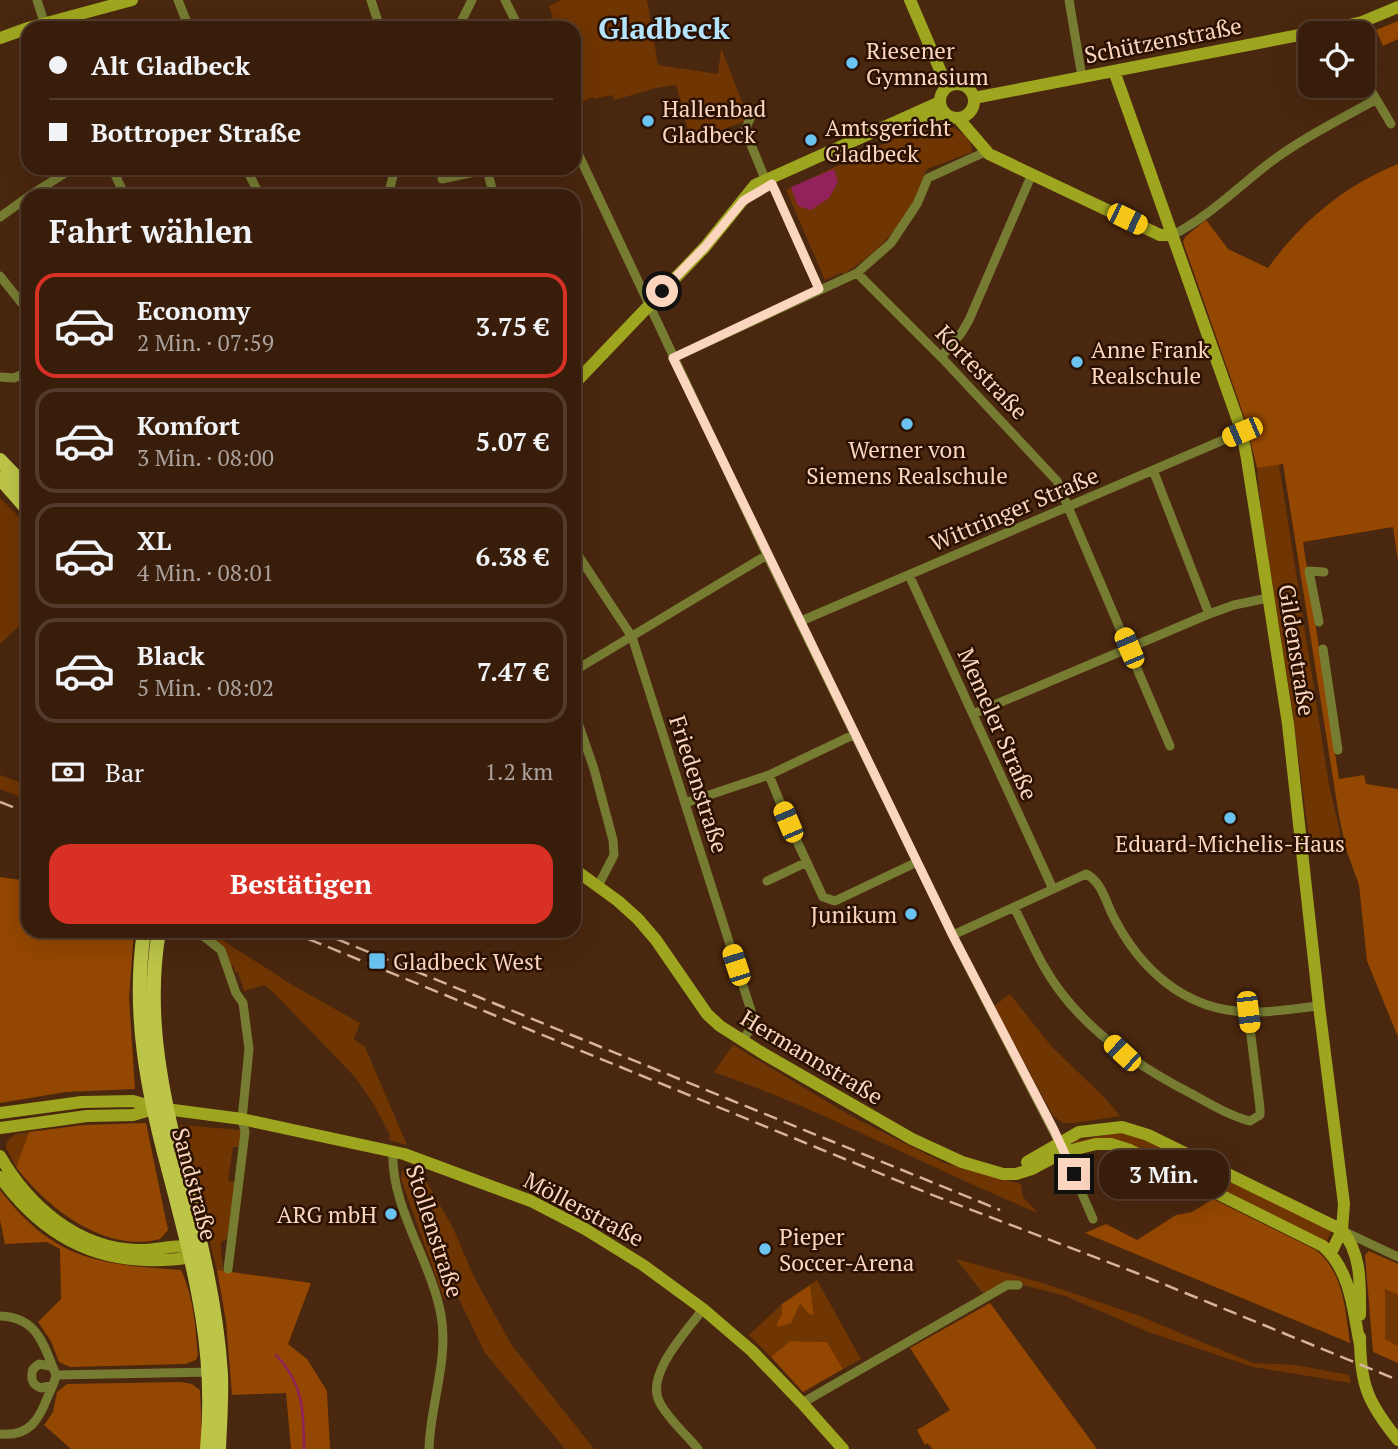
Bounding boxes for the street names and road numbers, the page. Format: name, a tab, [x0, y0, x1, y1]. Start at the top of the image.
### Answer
street label: Schützenstraße	[1082, 10, 1244, 70]
street label: Kortestraße	[929, 318, 1035, 426]
street label: Wittringer Straße	[925, 459, 1103, 559]
street label: Gildenstraße	[1271, 582, 1323, 718]
street label: Memeler Straße	[951, 643, 1045, 805]
street label: Friedenstraße	[662, 711, 736, 857]
street label: Hermannstraße	[735, 1002, 889, 1112]
street label: Sandstraße	[165, 1124, 225, 1244]
street label: Stollenstraße	[399, 1161, 471, 1301]
street label: Möllerstraße	[518, 1164, 650, 1254]

